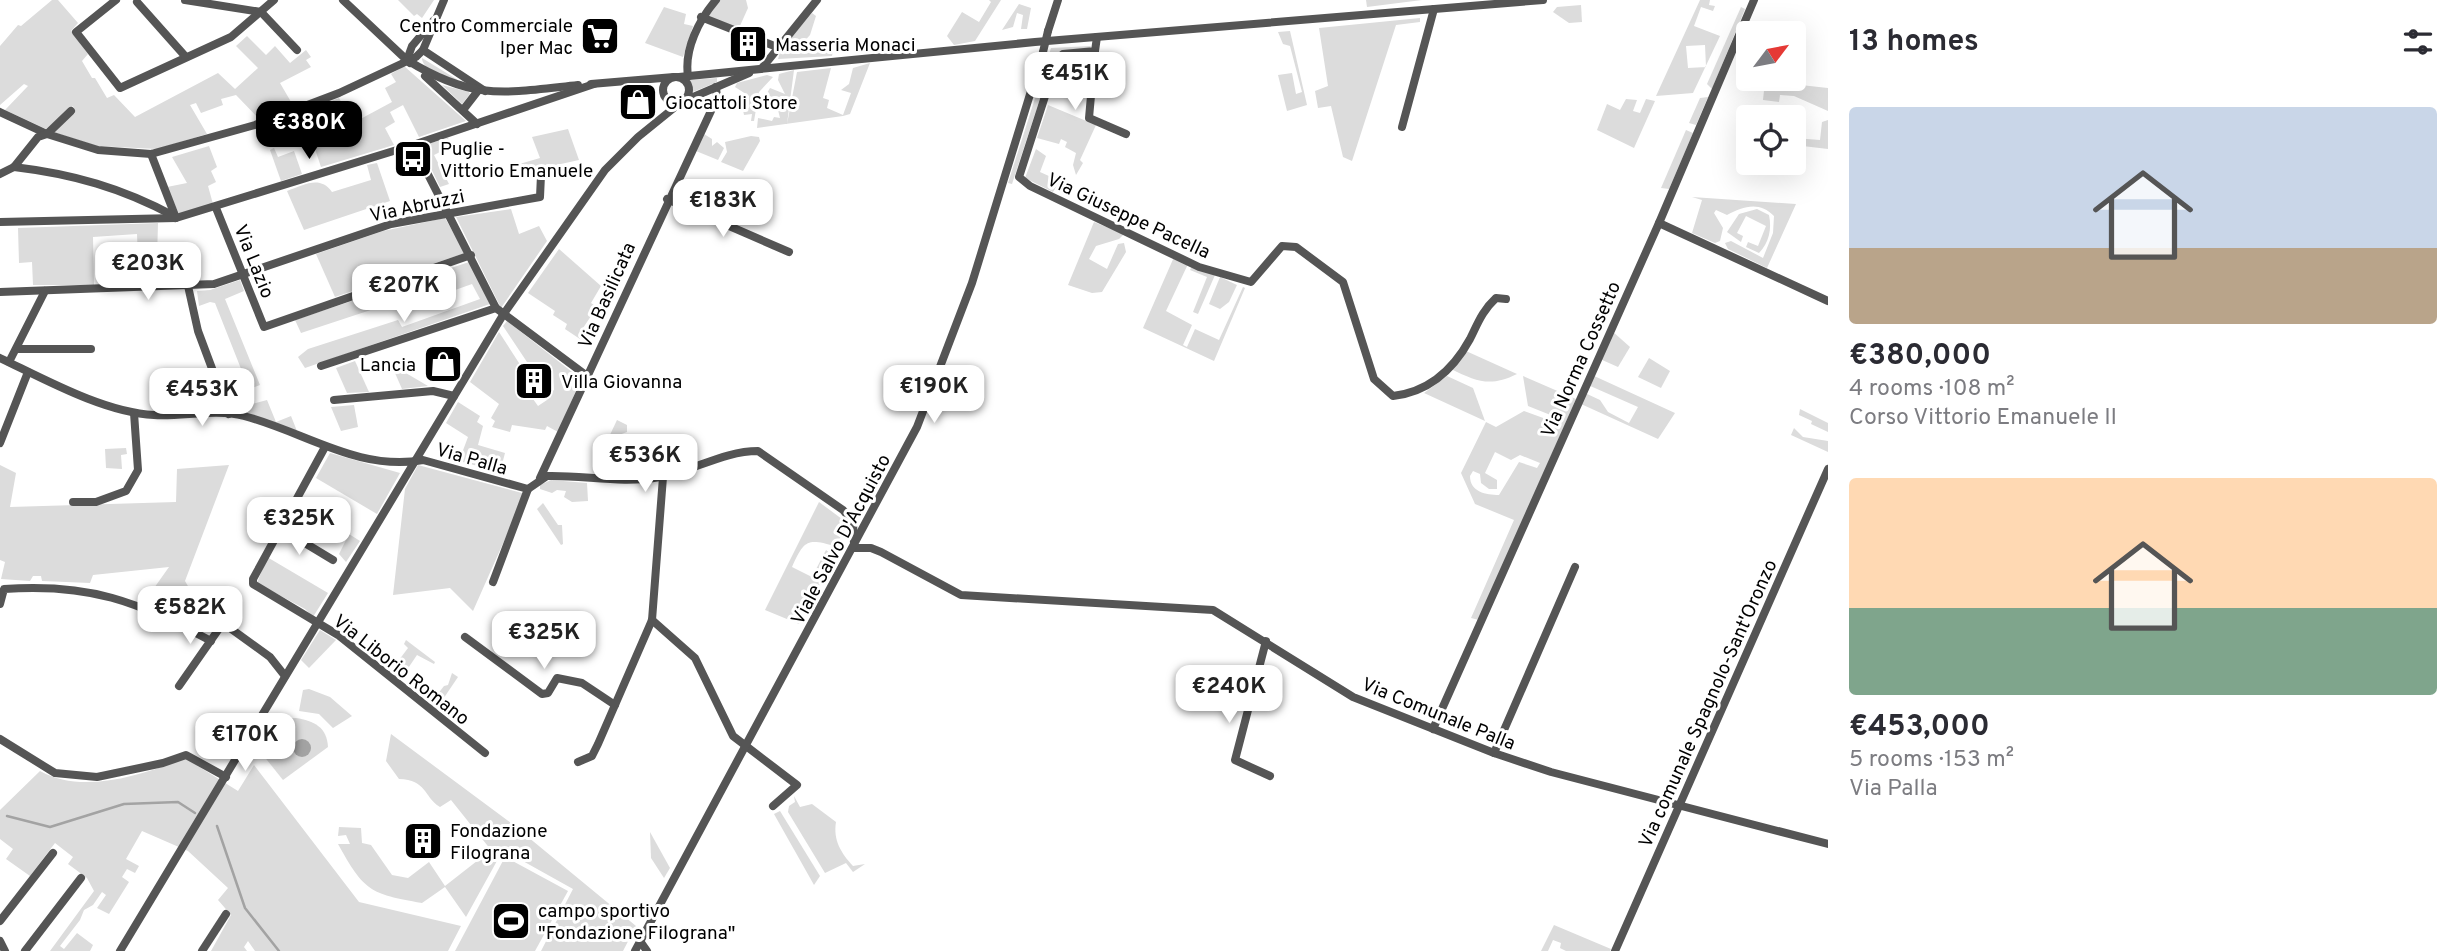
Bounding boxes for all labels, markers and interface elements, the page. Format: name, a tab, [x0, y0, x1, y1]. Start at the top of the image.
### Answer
place label: Centro Commerciale Iper Mac	[399, 15, 573, 61]
supermarket icon: Centro Commerciale Iper Mac	[579, 15, 621, 57]
north arrow	[1736, 21, 1806, 91]
map controls	[1736, 21, 1806, 175]
building icon: Masseria Monaci	[727, 23, 769, 65]
icon: filters	[2399, 23, 2437, 61]
text: 13 homes	[1849, 24, 1979, 61]
place label: Masseria Monaci	[775, 34, 916, 58]
pin: €451K	[1026, 52, 1124, 112]
text: €451K	[1041, 60, 1109, 89]
shop icon: Giocattoli Store	[617, 81, 659, 123]
place label: Giocattoli Store	[665, 92, 797, 116]
pin: €380K	[260, 102, 358, 161]
button: locate	[1736, 105, 1806, 175]
text: €380K	[272, 109, 346, 138]
bus stop icon: Puglie - Vittorio Emanuele	[392, 138, 434, 180]
place label: Puglie - Vittorio Emanuele	[440, 138, 593, 184]
icon: home	[2080, 152, 2206, 278]
street label: Via Giuseppe Pacella	[1043, 168, 1214, 265]
pin: €183K	[674, 180, 772, 239]
street label: Via Abruzzi	[368, 185, 467, 229]
text: €183K	[689, 187, 757, 216]
street label: Via Lazio	[228, 221, 279, 302]
street label: Via Basilicata	[574, 239, 642, 353]
pin: €203K	[99, 243, 197, 302]
text: €203K	[111, 250, 185, 279]
pin: €207K	[355, 264, 453, 324]
text: €207K	[368, 272, 440, 301]
street label: Via Norma Cossetto	[1537, 278, 1627, 442]
text: €380,000	[1849, 338, 1991, 375]
shop icon: Lancia	[422, 343, 464, 385]
place label: Lancia	[360, 354, 416, 378]
building icon: Villa Giovanna	[513, 360, 555, 402]
pin: €190K	[885, 366, 983, 425]
pin: €453K	[153, 368, 251, 428]
place label: Villa Giovanna	[561, 371, 682, 395]
text: €190K	[899, 373, 969, 402]
text: 4 rooms · 108 m²	[1849, 375, 2015, 404]
text: €453K	[165, 376, 239, 405]
text: Corso Vittorio Emanuele II	[1849, 404, 2117, 433]
pin: €536K	[596, 434, 694, 494]
street label: Via Palla	[433, 438, 510, 482]
text: €536K	[609, 442, 681, 471]
street label: Viale Salvo D'Acquisto	[787, 450, 897, 629]
pin: €325K	[250, 498, 348, 557]
text: €325K	[263, 505, 335, 534]
icon: home	[2080, 523, 2206, 649]
street label: Via comunale Spagnolo-Sant'Oronzo	[1634, 556, 1783, 852]
pin: €582K	[141, 586, 239, 646]
text: €582K	[153, 594, 227, 623]
street label: Via Liborio Romano	[328, 610, 474, 731]
pin: €325K	[495, 612, 593, 671]
text: €325K	[508, 619, 580, 648]
pin: €240K	[1180, 666, 1278, 725]
text: €240K	[1192, 673, 1266, 702]
street label: Via Comunale Palla	[1358, 673, 1519, 757]
text: €453,000	[1849, 709, 1990, 746]
pin: €170K	[196, 714, 294, 773]
text: €170K	[211, 721, 279, 750]
text: 5 rooms · 153 m²	[1849, 746, 2014, 775]
text: Via Palla	[1849, 775, 1938, 804]
building icon: Fondazione Filograna	[402, 820, 444, 862]
place label: Fondazione Filograna	[450, 820, 547, 866]
sports icon: campo sportivo "Fondazione Filograna"	[490, 900, 532, 942]
place label: campo sportivo "Fondazione Filograna"	[538, 900, 736, 946]

